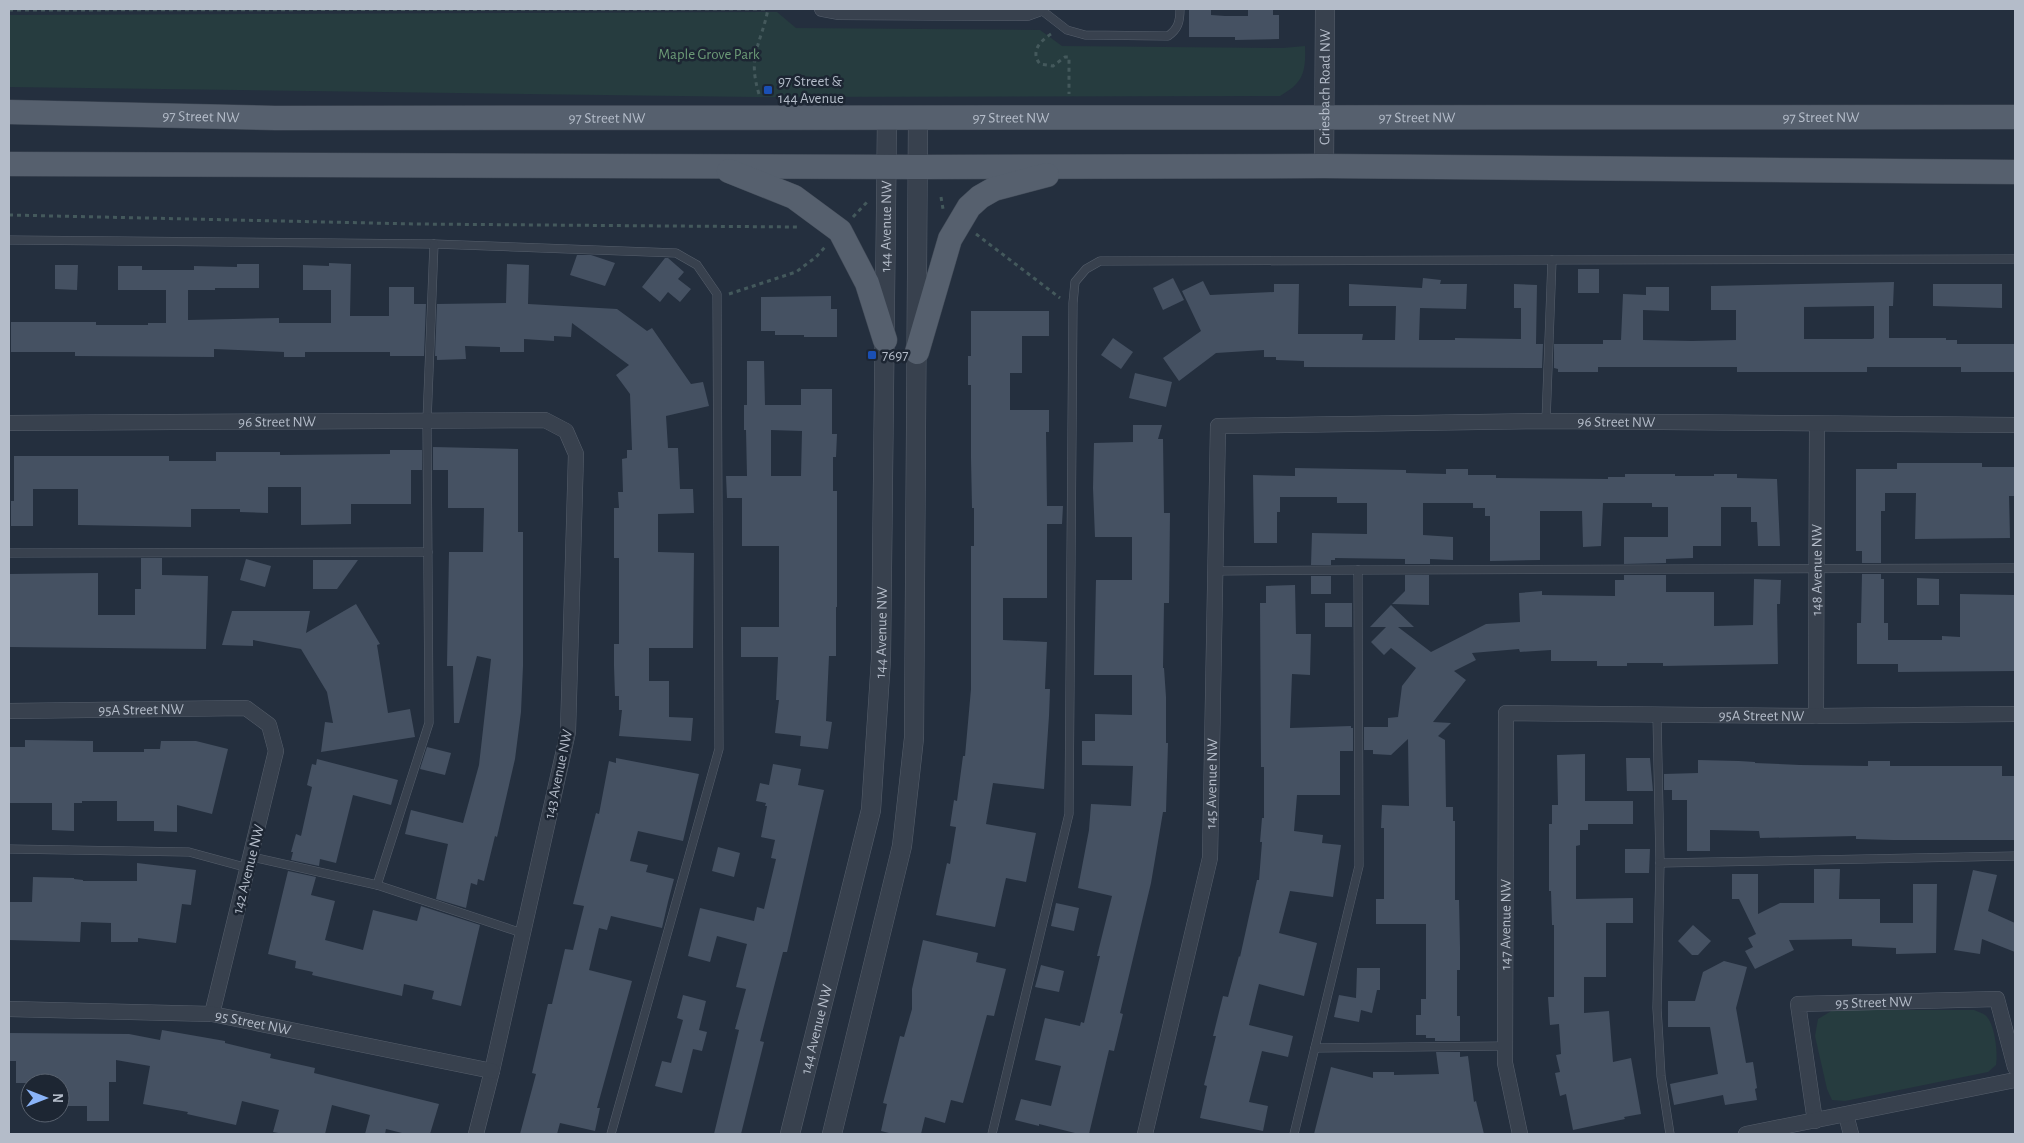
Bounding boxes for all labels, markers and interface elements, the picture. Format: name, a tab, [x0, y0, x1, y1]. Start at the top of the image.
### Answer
street label: Griesbach Road NW	[1317, 28, 1333, 145]
park label: Maple Grove Park	[658, 47, 760, 62]
place label: 97 Street & 144 Avenue	[778, 74, 844, 106]
marker: 97 Street & 144 Avenue	[762, 84, 774, 96]
street label: 97 Street NW	[162, 108, 240, 125]
street label: 97 Street NW	[1378, 110, 1456, 125]
street label: 97 Street NW	[1782, 110, 1860, 125]
street label: 97 Street NW	[568, 111, 646, 126]
street label: 97 Street NW	[972, 111, 1050, 126]
street label: 144 Avenue NW	[878, 180, 894, 272]
place label: 7697	[882, 348, 909, 363]
marker: 7697	[866, 349, 878, 361]
street label: 96 Street NW	[238, 414, 317, 430]
street label: 96 Street NW	[1577, 414, 1656, 430]
street label: 148 Avenue NW	[1809, 524, 1825, 616]
street label: 144 Avenue NW	[873, 586, 890, 679]
street label: 95A Street NW	[98, 702, 185, 718]
street label: 95A Street NW	[1718, 708, 1805, 724]
street label: 143 Avenue NW	[542, 728, 575, 820]
street label: 145 Avenue NW	[1204, 737, 1220, 829]
street label: 142 Avenue NW	[230, 822, 267, 915]
street label: 147 Avenue NW	[1498, 879, 1514, 970]
street label: 144 Avenue NW	[798, 982, 835, 1076]
street label: 95 Street NW	[1835, 994, 1913, 1011]
street label: 95 Street NW	[214, 1008, 293, 1038]
north arrow	[20, 1073, 70, 1123]
text: N	[50, 1093, 64, 1103]

